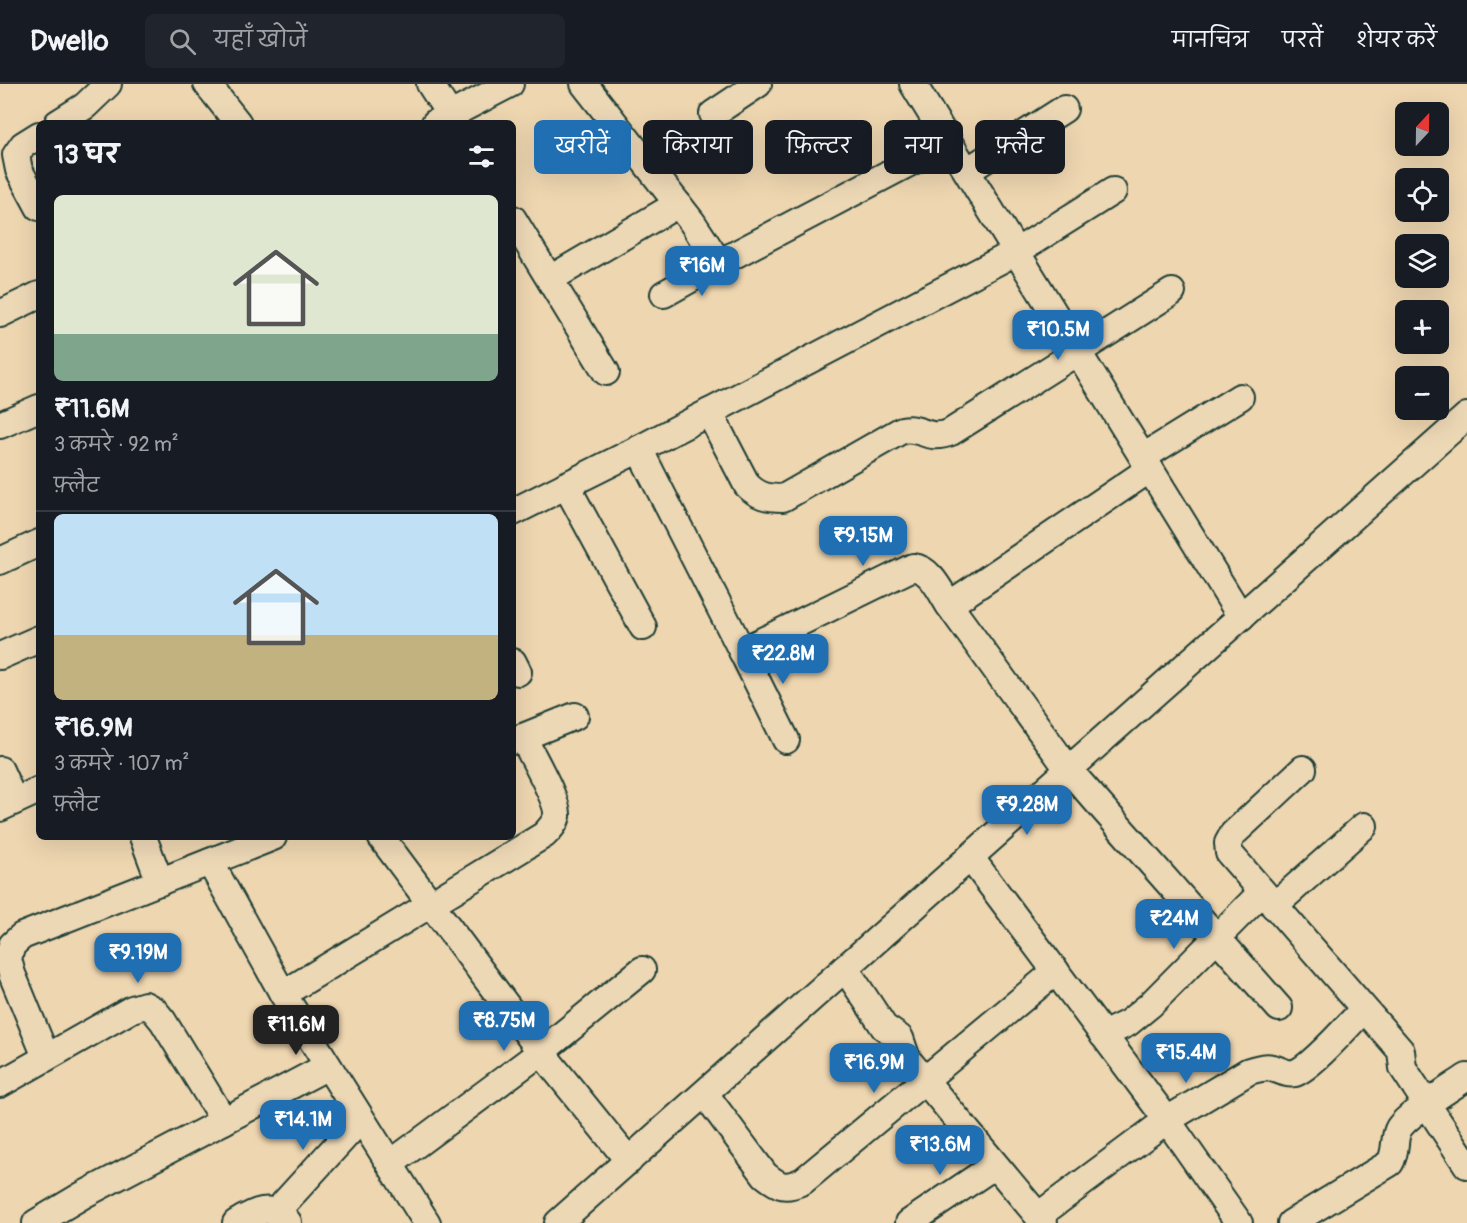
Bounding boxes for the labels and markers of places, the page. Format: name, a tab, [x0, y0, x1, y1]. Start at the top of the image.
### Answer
pin: ₹16M	[666, 246, 738, 297]
pin: ₹10.5M	[1009, 310, 1107, 361]
pin: ₹9.15M	[814, 516, 912, 567]
pin: ₹22.8M	[734, 634, 832, 685]
pin: ₹9.28M	[978, 785, 1076, 836]
pin: ₹24M	[1138, 899, 1210, 950]
pin: ₹9.19M	[89, 933, 187, 984]
pin: ₹8.75M	[455, 1001, 553, 1052]
pin: ₹11.6M	[247, 1005, 345, 1056]
pin: ₹15.4M	[1137, 1033, 1235, 1084]
pin: ₹16.9M	[825, 1043, 923, 1094]
pin: ₹14.1M	[254, 1100, 352, 1151]
pin: ₹13.6M	[891, 1125, 989, 1176]

